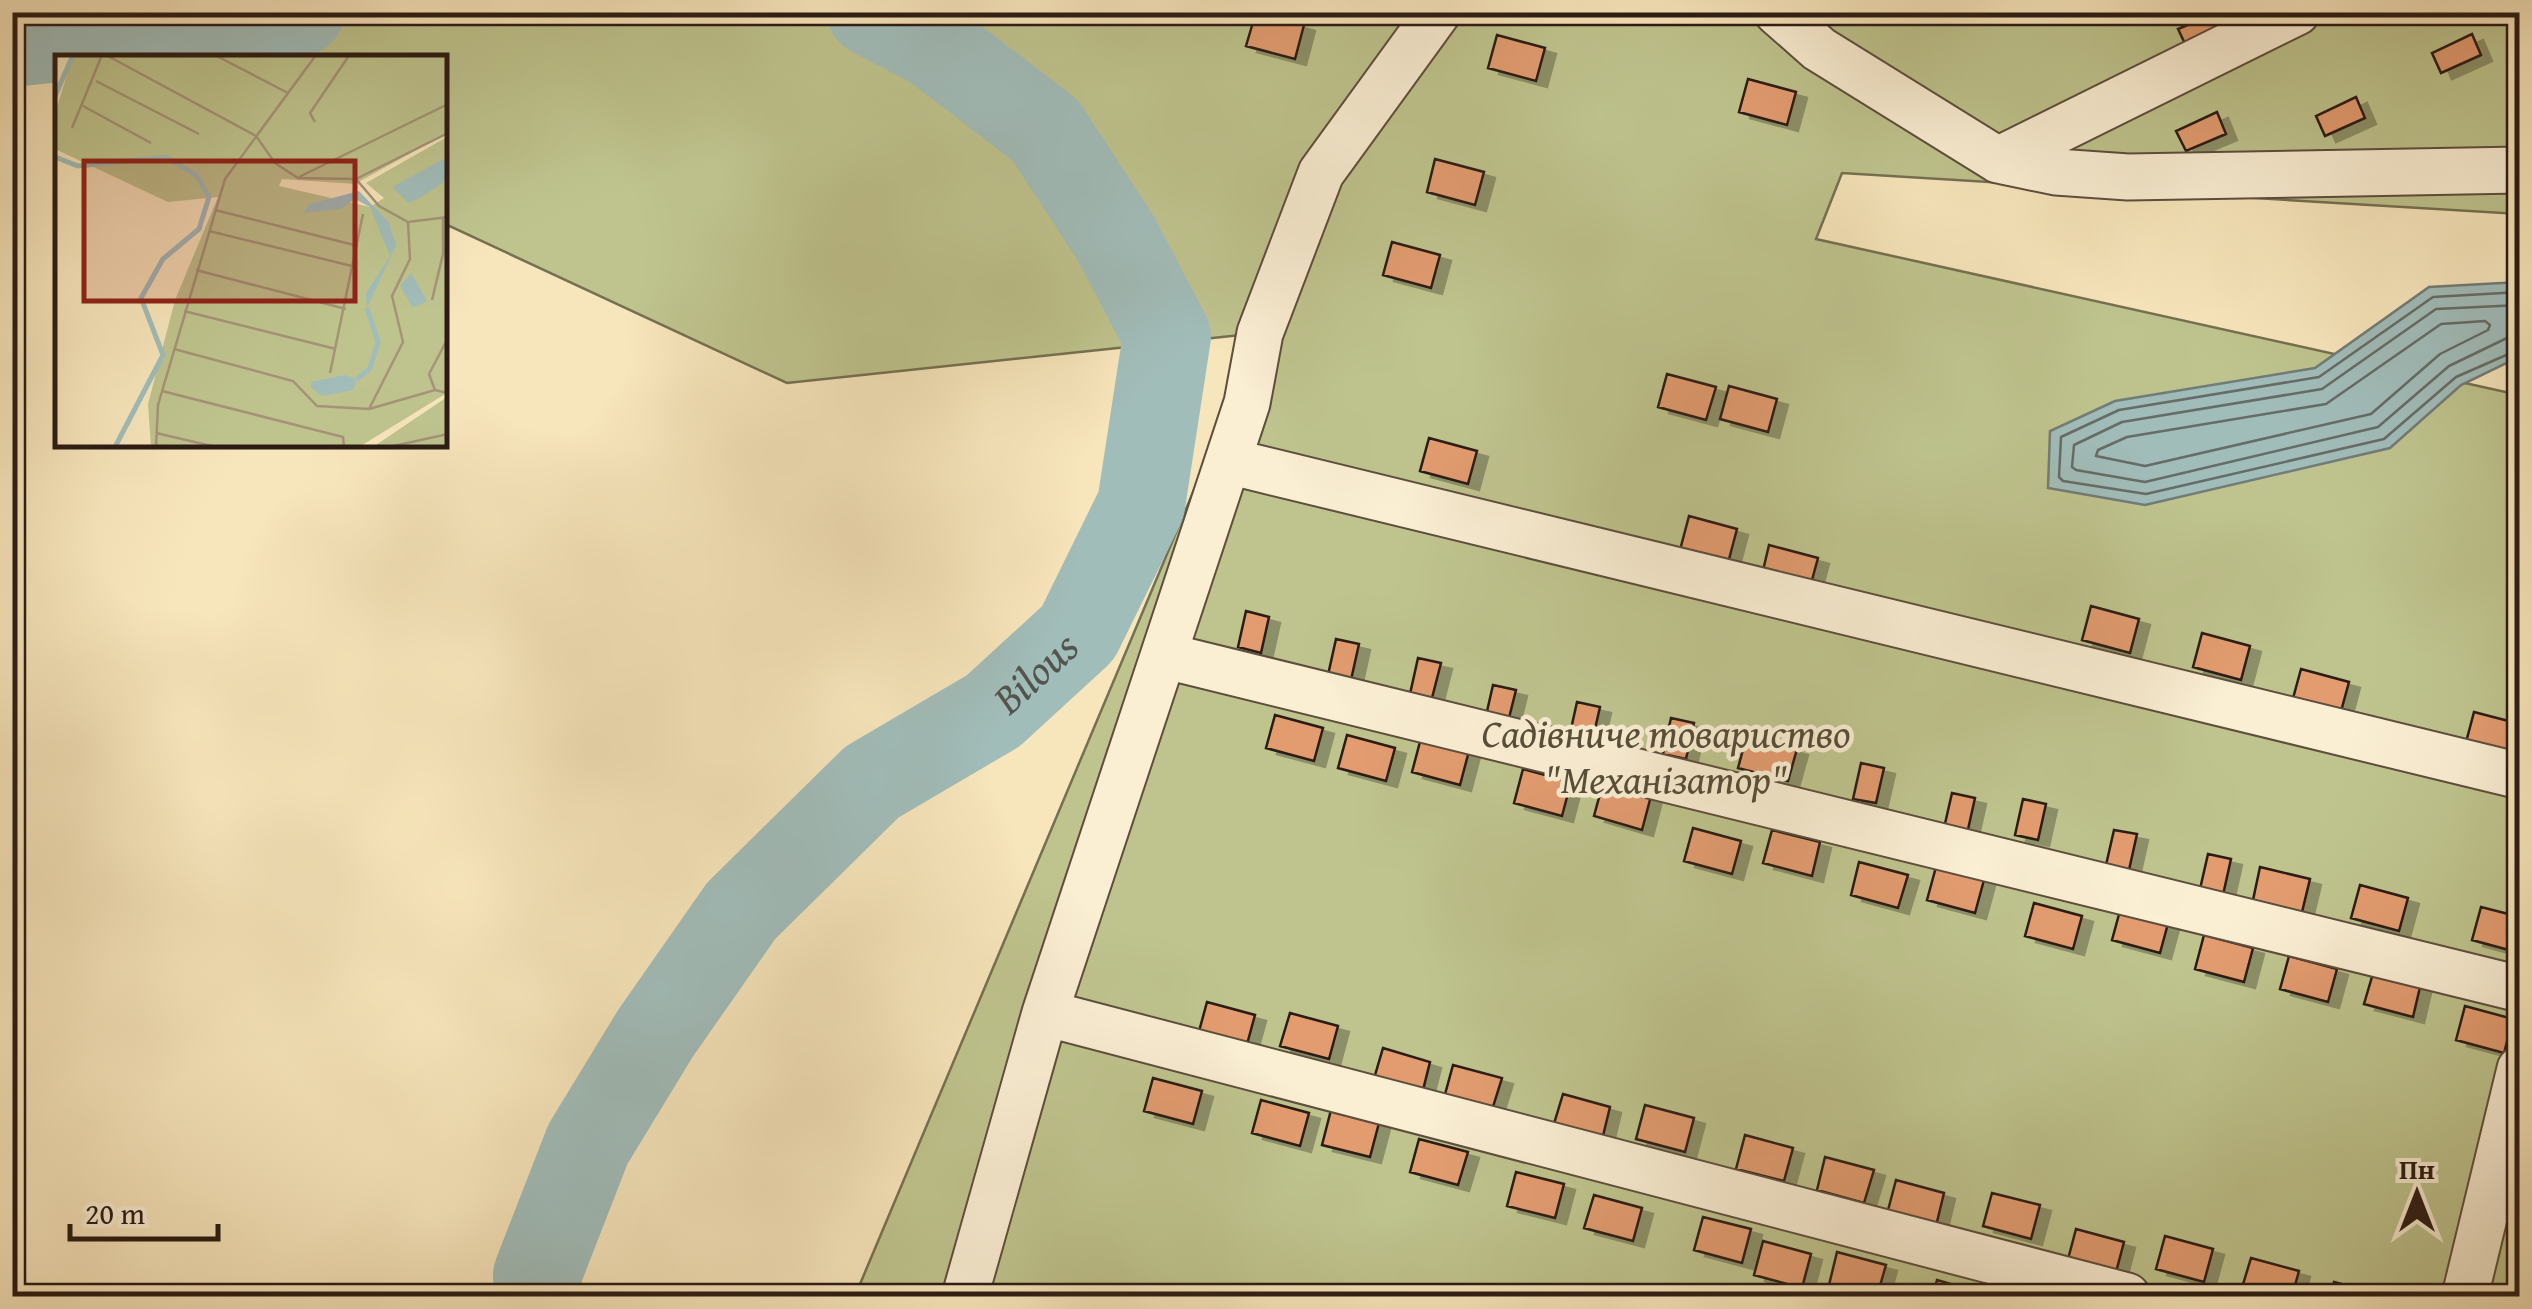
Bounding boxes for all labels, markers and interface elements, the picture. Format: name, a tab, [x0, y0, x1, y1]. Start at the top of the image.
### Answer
inset map	[55, 55, 448, 448]
water label: Bilous	[978, 617, 1091, 728]
park label: Садівниче товариство "Механізатор"	[1481, 703, 1851, 808]
north arrow	[2367, 1144, 2467, 1244]
text: Пн	[2399, 1148, 2435, 1189]
scale bar	[70, 1179, 218, 1241]
text: 20 m	[85, 1191, 145, 1235]

